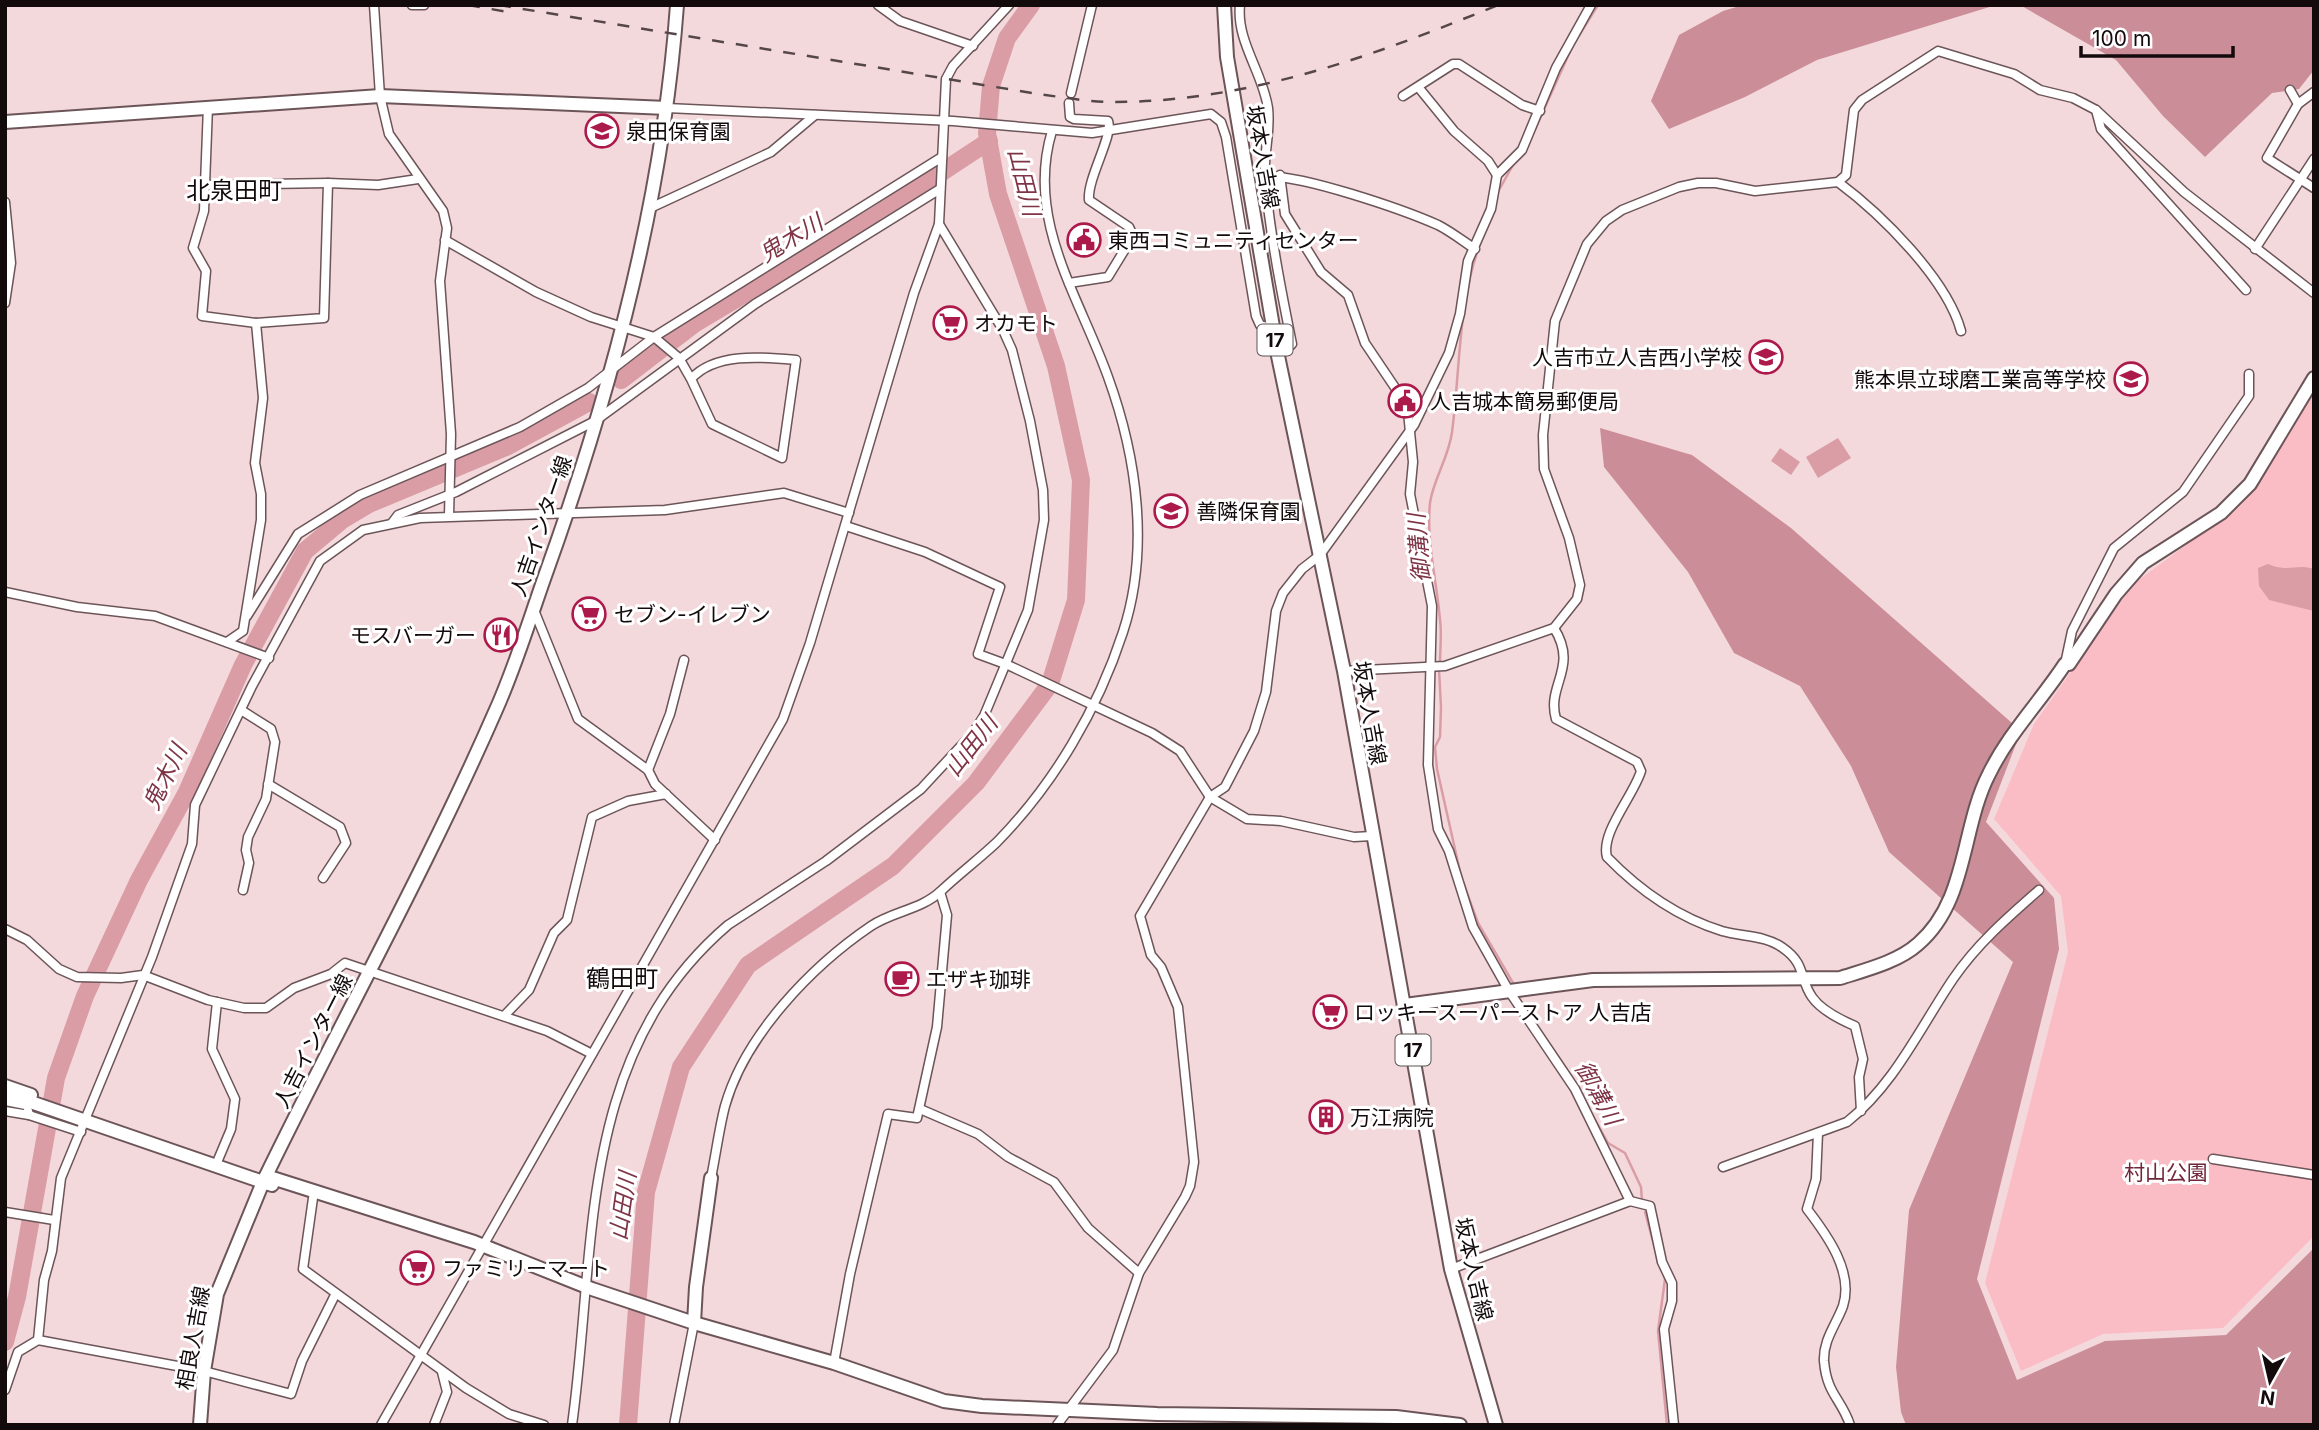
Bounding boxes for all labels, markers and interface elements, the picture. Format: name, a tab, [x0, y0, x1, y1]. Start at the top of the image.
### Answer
scale bar	[2081, 14, 2233, 58]
text: 100 m	[2092, 26, 2151, 51]
street label: 坂本人吉線	[1242, 103, 1284, 211]
school or university icon: 泉田保育園	[583, 112, 621, 150]
place label: 泉田保育園	[626, 119, 731, 144]
water label: 山田川	[1002, 145, 1047, 222]
district label: 北泉田町	[186, 176, 282, 205]
water label: 鬼木川	[754, 207, 830, 268]
public building icon: 東西コミュニティセンター	[1065, 221, 1103, 259]
place label: 東西コミュニティセンター	[1108, 228, 1359, 253]
supermarket icon: オカモト	[931, 304, 969, 342]
place label: オカモト	[974, 311, 1058, 336]
road number: 17	[1258, 324, 1292, 356]
school or university icon: 人吉市立人吉西小学校	[1747, 338, 1785, 376]
place label: 人吉市立人吉西小学校	[1532, 345, 1742, 370]
school or university icon: 熊本県立球磨工業高等学校	[2112, 360, 2150, 398]
place label: 熊本県立球磨工業高等学校	[1854, 367, 2106, 392]
public building icon: 人吉城本簡易郵便局	[1386, 382, 1424, 420]
place label: 人吉城本簡易郵便局	[1430, 389, 1619, 414]
street label: 人吉インター線	[505, 452, 577, 600]
school or university icon: 善隣保育園	[1152, 492, 1190, 530]
place label: 善隣保育園	[1196, 499, 1301, 524]
water label: 御溝川	[1402, 509, 1436, 584]
supermarket icon: セブン-イレブン	[570, 595, 608, 633]
place label: セブン-イレブン	[614, 602, 771, 627]
restaurant icon: モスバーガー	[482, 616, 520, 654]
place label: モスバーガー	[350, 623, 476, 648]
street label: 坂本人吉線	[1349, 659, 1391, 767]
water label: 山田川	[939, 708, 1005, 782]
water label: 鬼木川	[137, 737, 194, 814]
cafe icon: エザキ珈琲	[883, 960, 921, 998]
district label: 鶴田町	[586, 964, 658, 993]
place label: エザキ珈琲	[926, 967, 1031, 992]
street label: 人吉インター線	[268, 970, 358, 1112]
supermarket icon: ロッキースーパーストア 人吉店	[1311, 993, 1349, 1031]
place label: ロッキースーパーストア 人吉店	[1354, 1000, 1652, 1025]
road number: 17	[1396, 1034, 1430, 1066]
water label: 御溝川	[1569, 1056, 1628, 1133]
building icon: 万江病院	[1307, 1098, 1345, 1136]
place label: 万江病院	[1350, 1105, 1434, 1130]
park label: 村山公園	[2124, 1160, 2208, 1185]
water label: 山田川	[604, 1167, 642, 1242]
street label: 坂本人吉線	[1450, 1215, 1498, 1323]
supermarket icon: ファミリーマート	[398, 1249, 436, 1287]
place label: ファミリーマート	[442, 1256, 610, 1281]
street label: 相良人吉線	[172, 1284, 214, 1392]
north arrow	[2235, 1346, 2305, 1416]
text: N	[2259, 1385, 2276, 1410]

